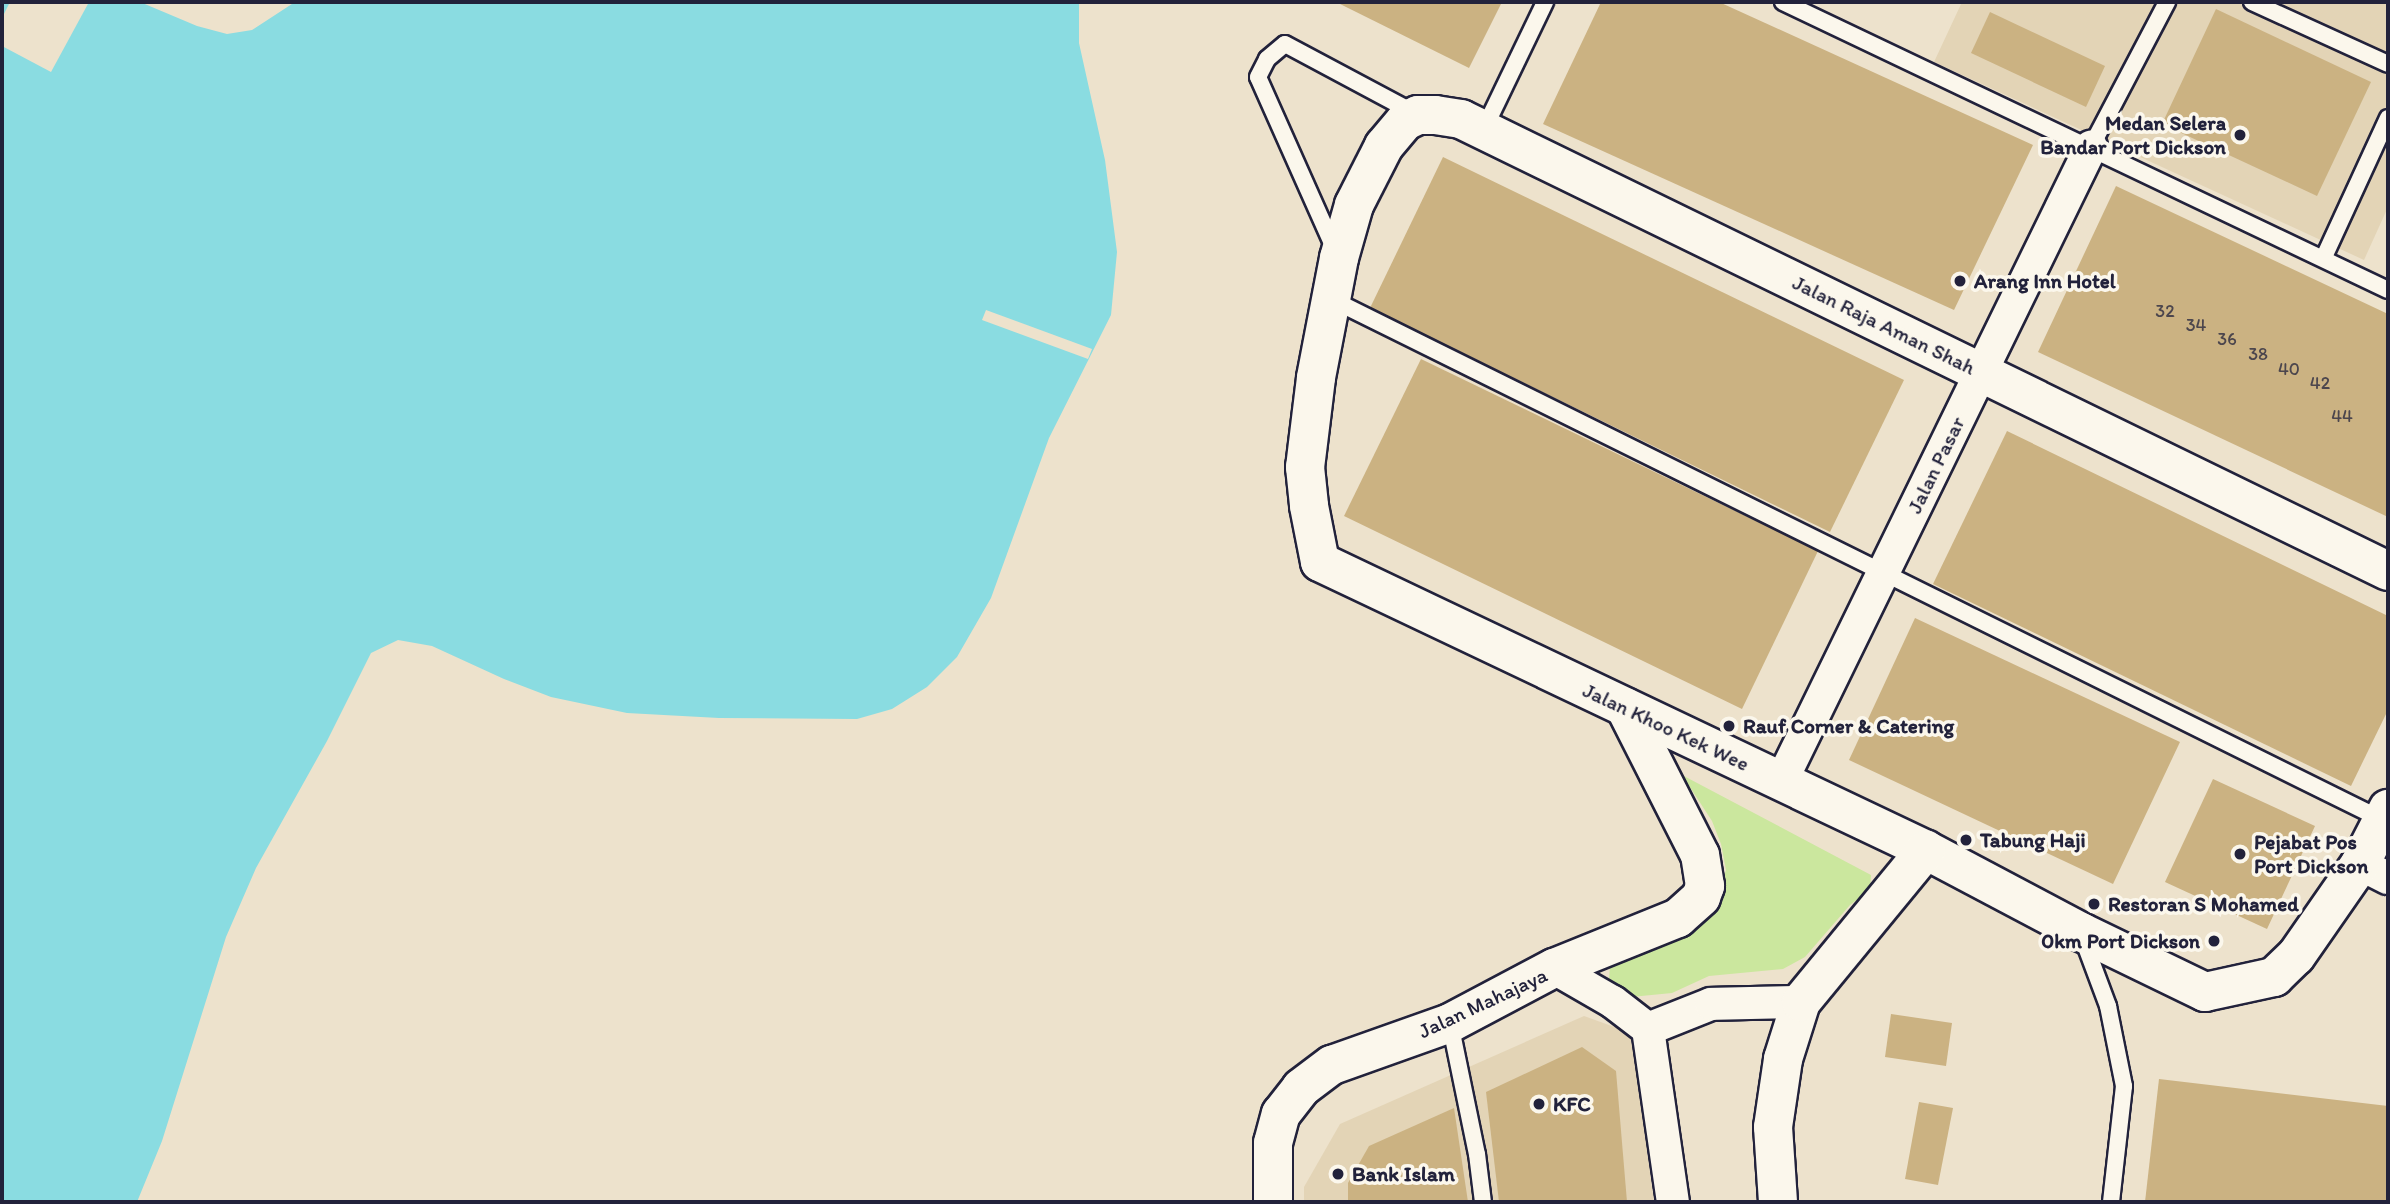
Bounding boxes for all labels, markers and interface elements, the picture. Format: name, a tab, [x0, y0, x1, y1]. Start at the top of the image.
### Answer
place label: Medan Selera Bandar Port Dickson	[2040, 110, 2226, 160]
marker: Medan Selera Bandar Port Dickson	[2232, 127, 2248, 143]
place label: Arang Inn Hotel	[1974, 268, 2118, 294]
street label: Jalan Raja Aman Shah	[1789, 270, 1979, 380]
marker: Arang Inn Hotel	[1952, 273, 1968, 289]
house number: 32	[2155, 300, 2175, 322]
house number: 34	[2186, 314, 2206, 336]
house number: 36	[2217, 328, 2237, 350]
house number: 38	[2248, 343, 2268, 365]
house number: 40	[2278, 358, 2300, 380]
house number: 42	[2310, 372, 2330, 394]
house number: 44	[2331, 405, 2353, 427]
street label: Jalan Pasar	[1902, 413, 1970, 517]
street label: Jalan Khoo Kek Wee	[1579, 678, 1753, 776]
place label: Rauf Corner & Catering	[1743, 713, 1954, 739]
marker: Rauf Corner & Catering	[1721, 718, 1737, 734]
place label: Tabung Haji	[1980, 827, 2086, 853]
place label: Pejabat Pos Port Dickson	[2254, 829, 2369, 879]
marker: Tabung Haji	[1958, 832, 1974, 848]
marker: Pejabat Pos Port Dickson	[2232, 846, 2248, 862]
place label: Restoran S Mohamed	[2108, 891, 2298, 917]
marker: Restoran S Mohamed	[2086, 896, 2102, 912]
place label: 0km Port Dickson	[2040, 928, 2200, 954]
marker: 0km Port Dickson	[2206, 933, 2222, 949]
street label: Jalan Mahajaya	[1415, 962, 1551, 1044]
place label: KFC	[1553, 1091, 1591, 1117]
marker: KFC	[1531, 1096, 1547, 1112]
place label: Bank Islam	[1352, 1161, 1456, 1187]
marker: Bank Islam	[1330, 1166, 1346, 1182]

